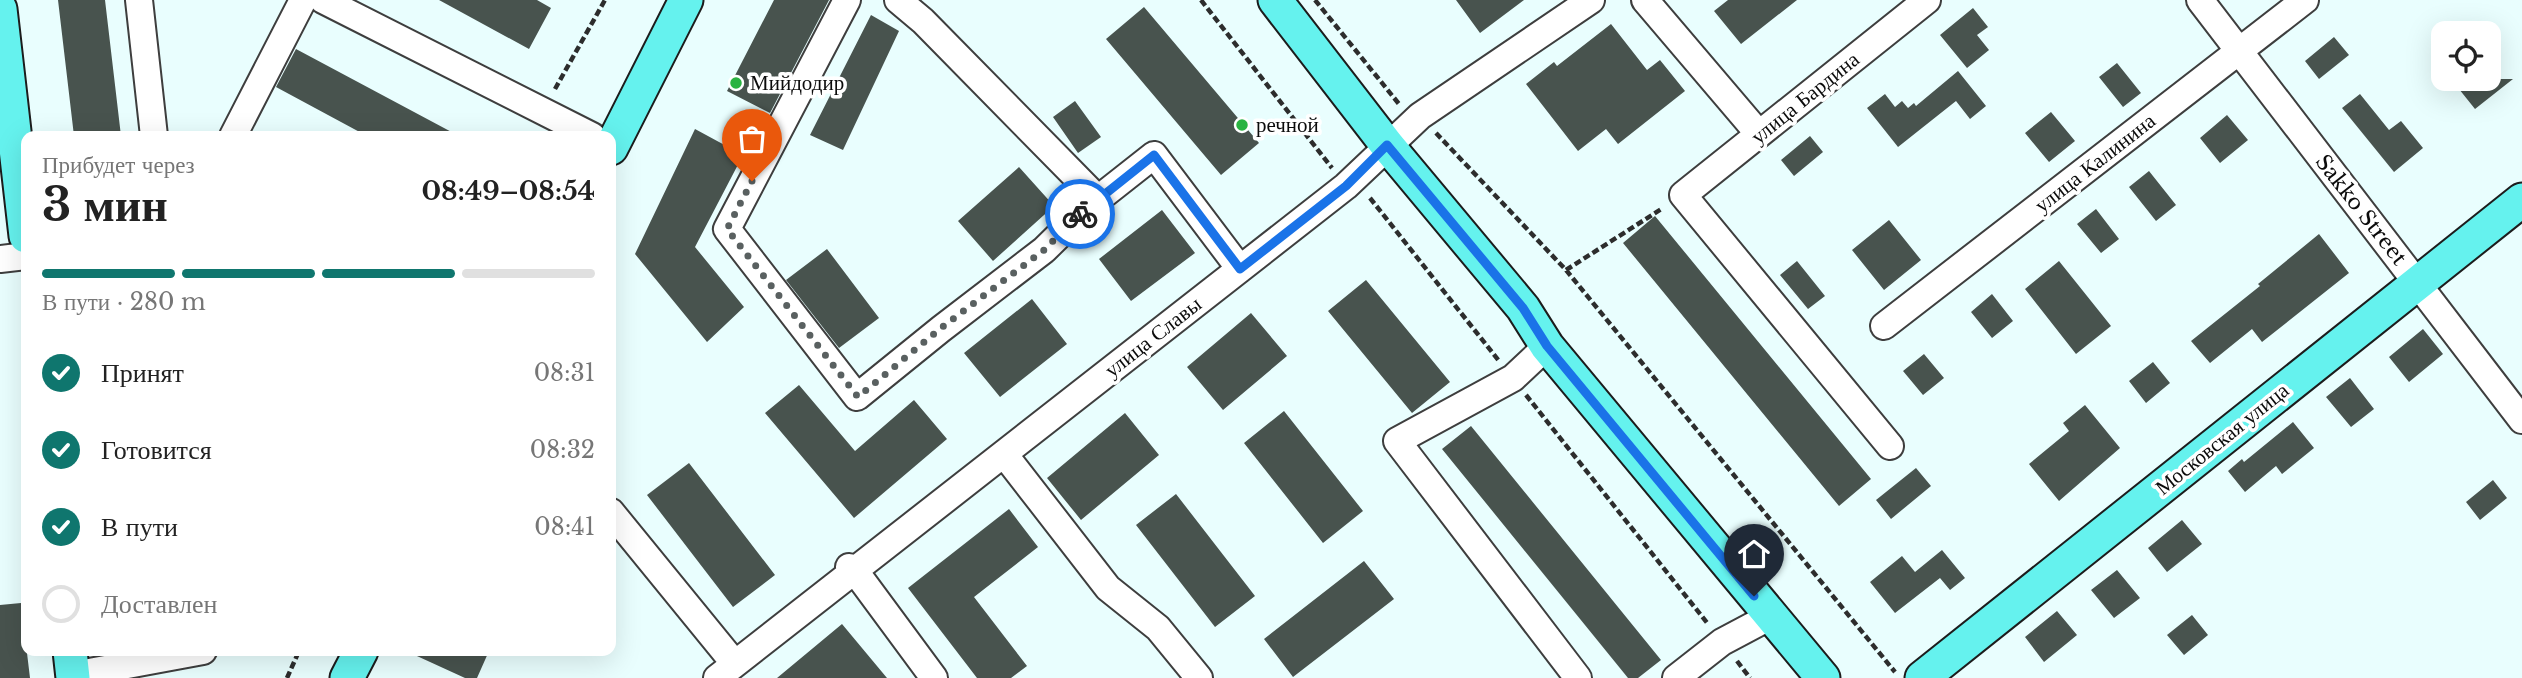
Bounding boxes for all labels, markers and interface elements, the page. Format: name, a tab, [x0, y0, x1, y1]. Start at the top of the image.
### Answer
map controls	[2431, 21, 2501, 91]
button: locate	[2431, 21, 2501, 91]
street label: улица Бардина	[1746, 46, 1865, 150]
place label: Мийдодир	[750, 70, 844, 96]
marker: Мийдодир	[728, 75, 744, 91]
street label: улица Калинина	[2030, 107, 2161, 218]
pin	[722, 109, 782, 181]
place label: речной	[1256, 112, 1319, 138]
marker: речной	[1234, 117, 1250, 133]
icon: bag	[733, 120, 771, 158]
street label: Sakko Street	[2310, 150, 2412, 271]
text: Прибудет через	[42, 151, 195, 179]
text: 08:49–08:54	[421, 175, 595, 207]
text: 3 мин	[42, 176, 168, 233]
courier	[1045, 179, 1115, 249]
icon: bike	[1061, 195, 1099, 233]
text: В пути · 280 m	[42, 288, 206, 316]
street label: улица Славы	[1099, 291, 1207, 383]
icon: check	[42, 354, 80, 392]
text: Принят	[101, 357, 184, 389]
text: 08:31	[534, 359, 595, 387]
street label: Московская улица	[2150, 377, 2294, 501]
icon: check	[42, 431, 80, 469]
text: Готовится	[101, 434, 212, 466]
text: 08:32	[530, 436, 595, 464]
icon: check	[42, 508, 80, 546]
text: В пути	[101, 511, 178, 543]
text: 08:41	[534, 513, 595, 541]
pin	[1724, 524, 1784, 596]
icon: home	[1735, 535, 1773, 573]
text: Доставлен	[101, 588, 218, 620]

